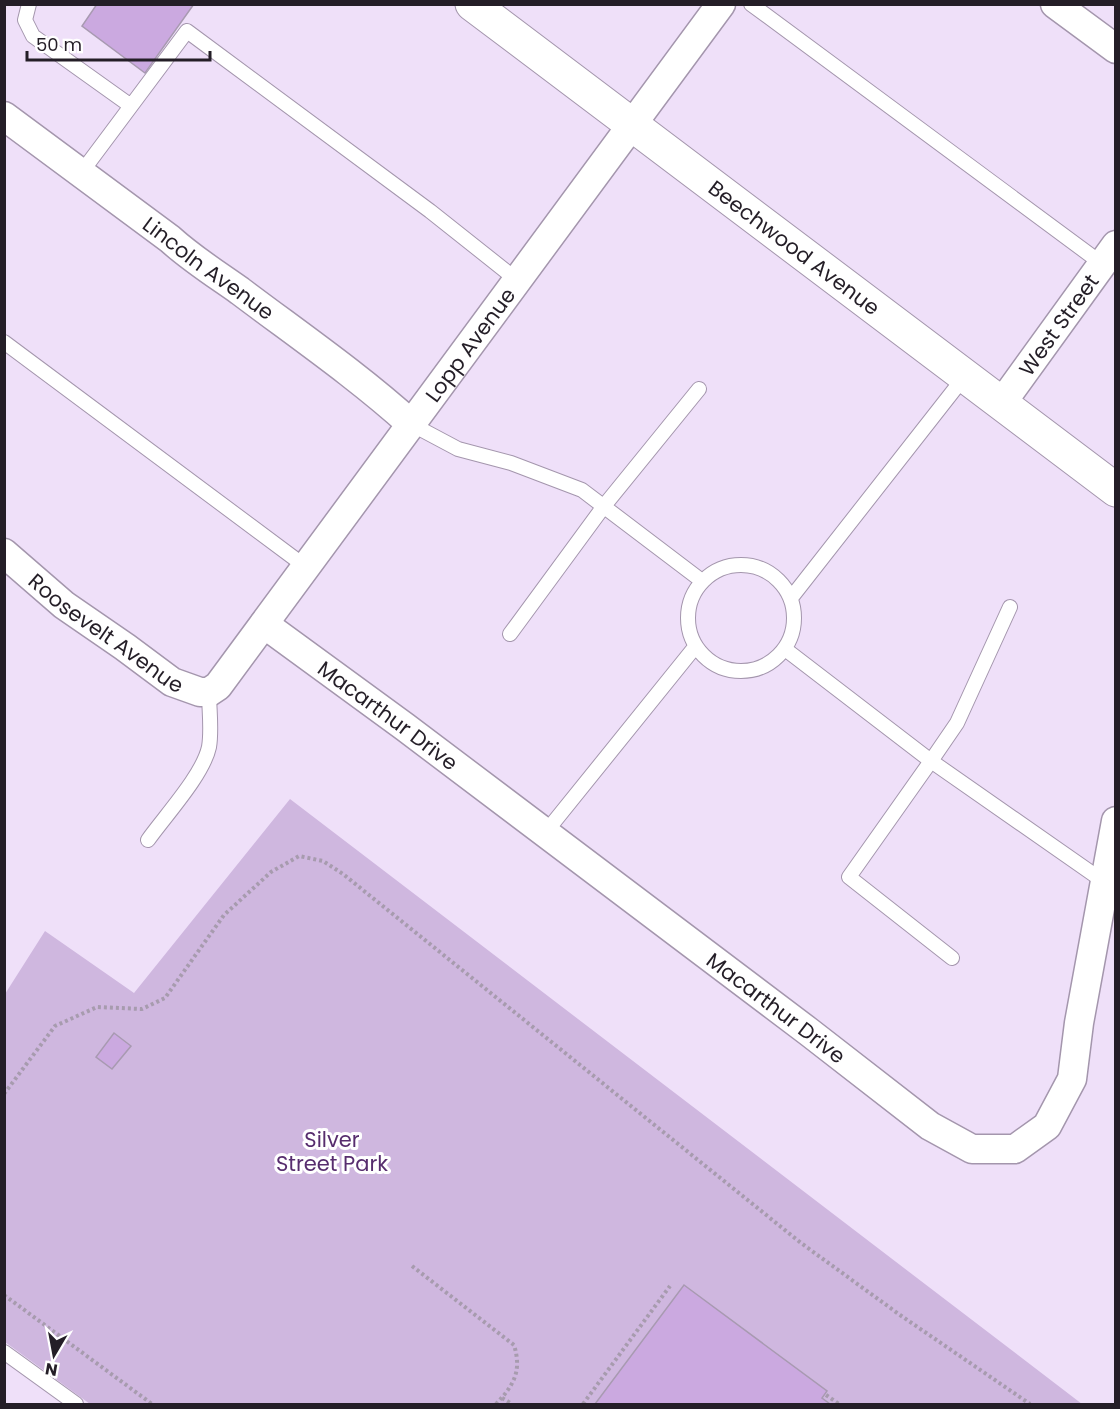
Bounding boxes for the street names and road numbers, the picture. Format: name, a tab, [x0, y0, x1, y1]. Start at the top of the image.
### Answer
street label: Beechwood Avenue	[703, 173, 886, 322]
street label: Lincoln Avenue	[137, 209, 280, 326]
street label: West Street	[1012, 268, 1105, 381]
street label: Lopp Avenue	[418, 281, 522, 408]
street label: Roosevelt Avenue	[23, 566, 187, 699]
street label: Macarthur Drive	[312, 654, 464, 777]
street label: Macarthur Drive	[701, 945, 852, 1070]

